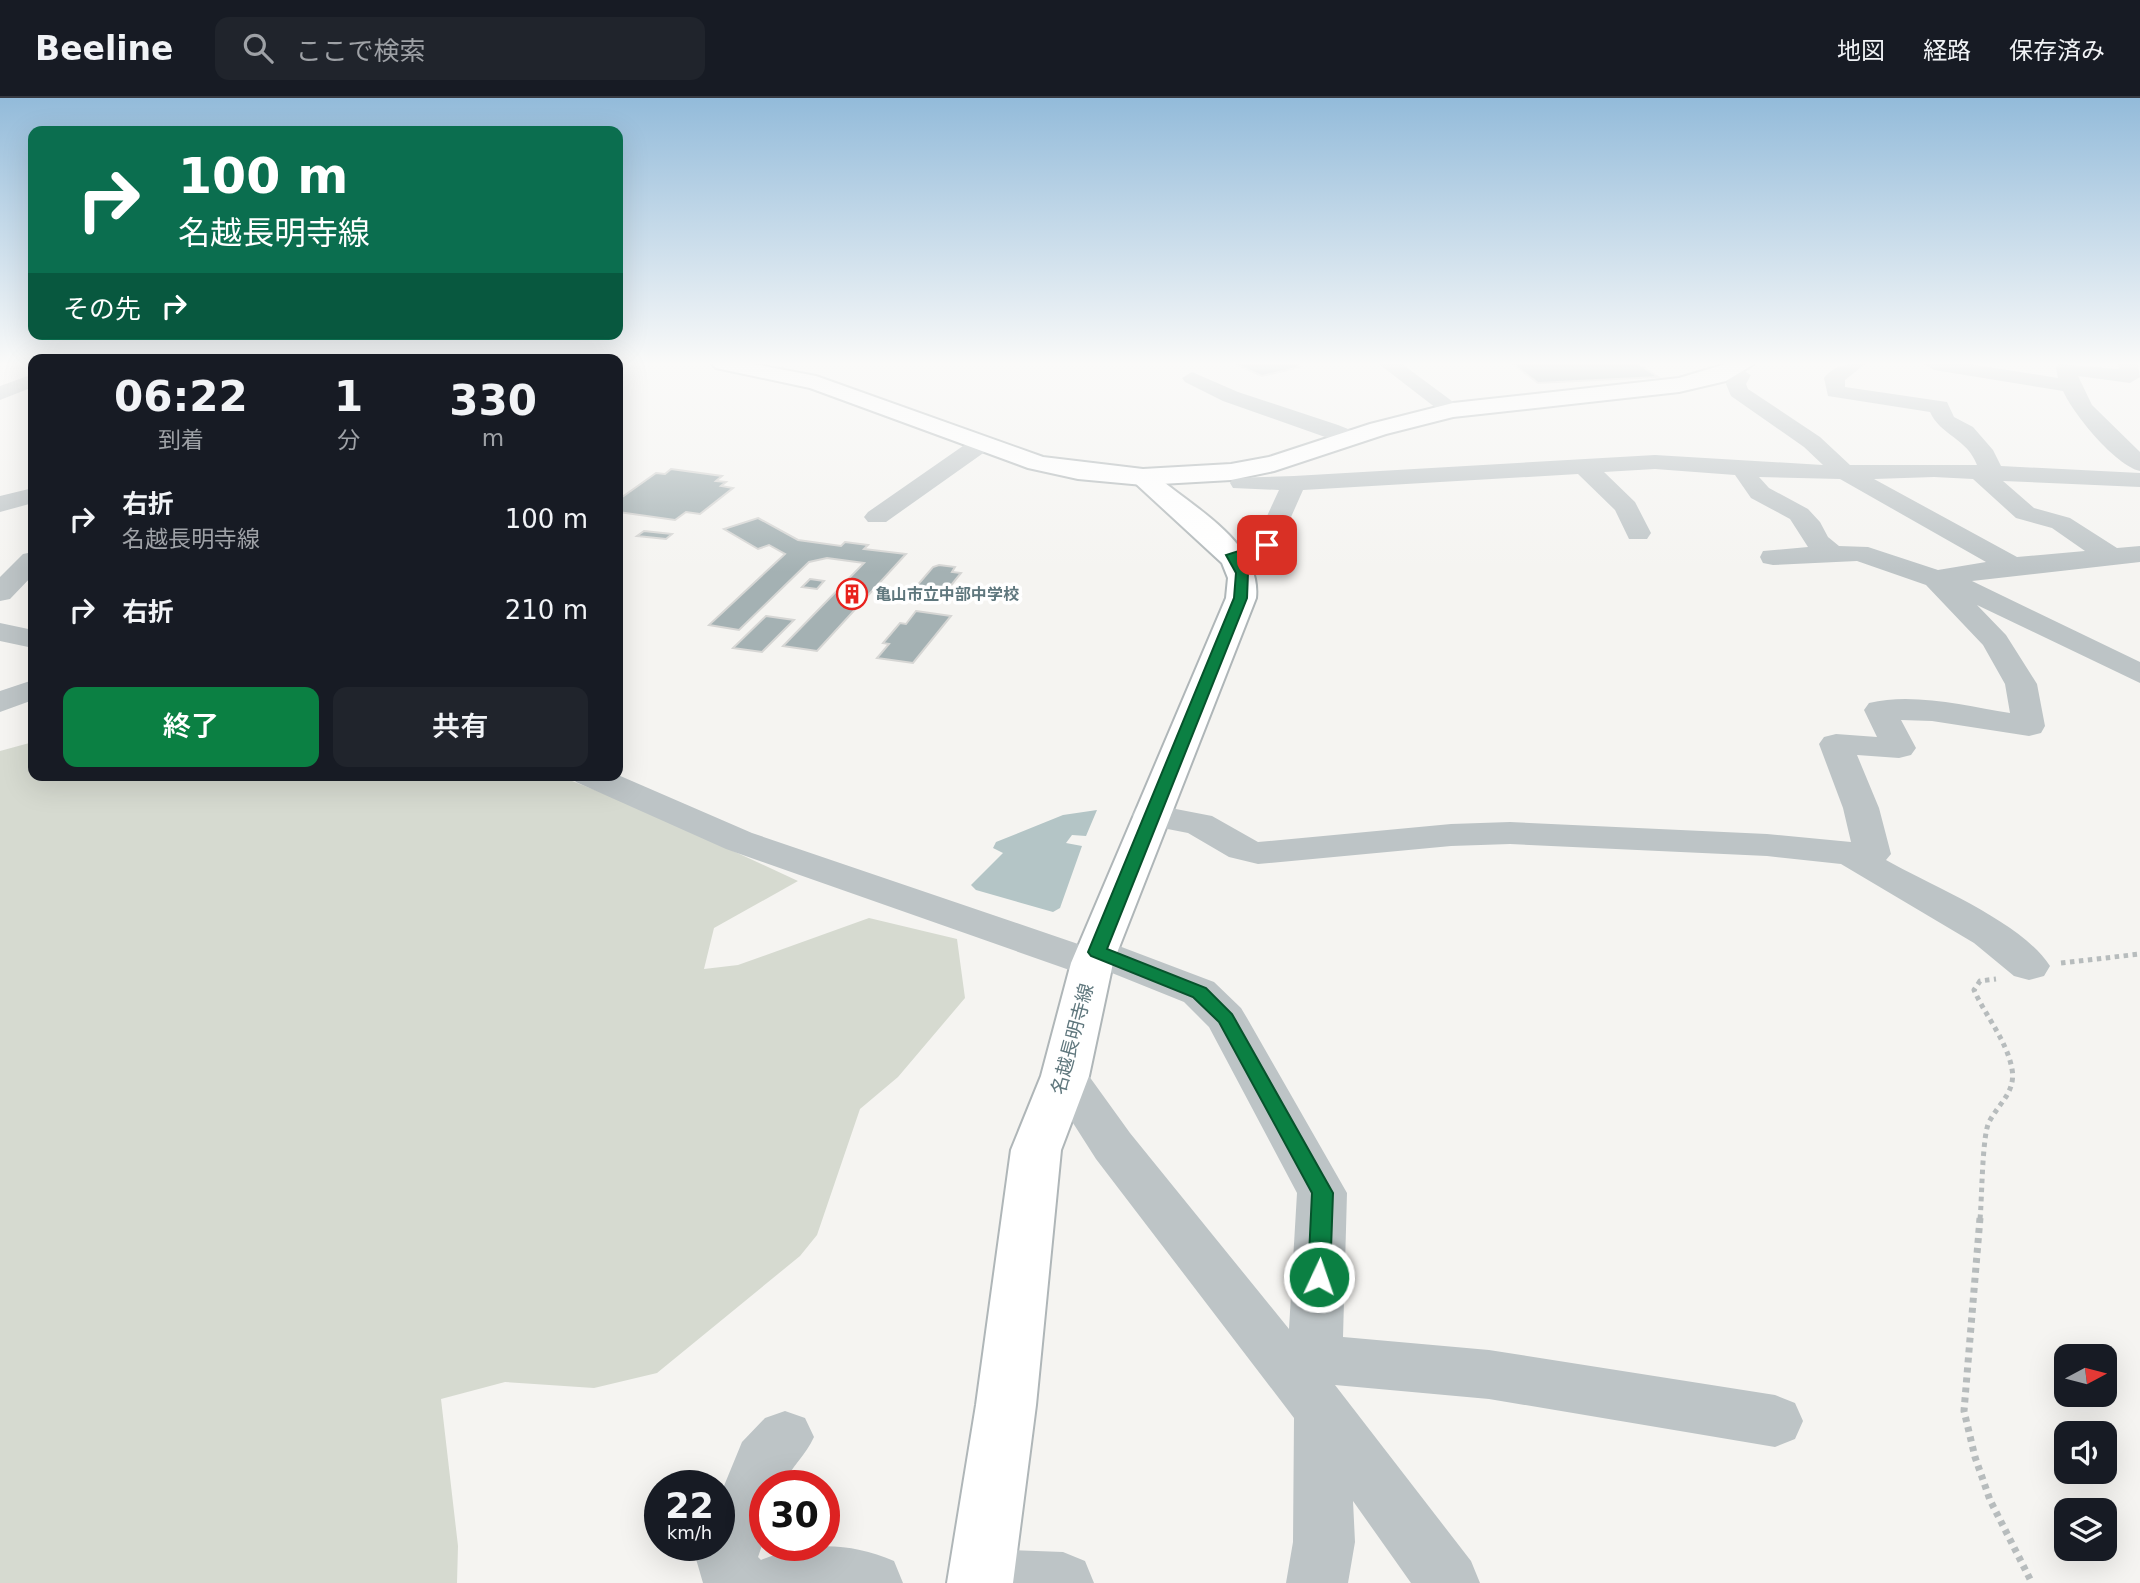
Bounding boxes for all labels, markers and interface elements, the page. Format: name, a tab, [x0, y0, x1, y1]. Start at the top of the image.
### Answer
search box	[215, 17, 705, 80]
text: Beeline	[35, 29, 173, 68]
icon: search	[239, 29, 277, 67]
text: ここで検索	[295, 36, 425, 66]
text: 地図	[1837, 37, 1885, 65]
text: 経路	[1923, 37, 1971, 65]
text: 保存済み	[2009, 37, 2105, 65]
text: 100 m	[178, 148, 348, 205]
icon: right	[63, 154, 154, 245]
text: 名越長明寺線	[178, 214, 370, 252]
icon: right	[155, 287, 193, 325]
text: その先	[63, 294, 141, 324]
text: 06:22	[114, 372, 248, 421]
text: 1	[334, 372, 363, 421]
text: 330	[449, 376, 537, 425]
text: m	[482, 425, 504, 451]
text: 到着	[158, 427, 204, 453]
text: 分	[337, 427, 360, 453]
text: 右折	[122, 489, 174, 519]
icon: right	[63, 500, 101, 538]
text: 100 m	[505, 504, 588, 534]
pin	[1237, 515, 1297, 575]
text: 名越長明寺線	[122, 526, 260, 552]
icon: arrive	[1248, 526, 1286, 564]
building icon: 亀山市立中部中学校	[835, 577, 869, 611]
place label: 亀山市立中部中学校	[875, 585, 1019, 604]
icon: right	[63, 591, 101, 629]
text: 210 m	[505, 595, 588, 625]
text: 右折	[122, 597, 174, 627]
button: 終了	[63, 687, 319, 767]
button: 共有	[333, 687, 588, 767]
street label: 名越長明寺線	[1047, 981, 1097, 1097]
position arrow	[1282, 1240, 1356, 1314]
north arrow	[2054, 1344, 2118, 1407]
map controls	[2054, 1344, 2117, 1561]
button: sound	[2054, 1421, 2117, 1484]
speed limit sign: 30	[749, 1470, 840, 1561]
text: 22	[665, 1486, 714, 1526]
button: layers	[2054, 1498, 2117, 1561]
text: km/h	[667, 1522, 712, 1543]

